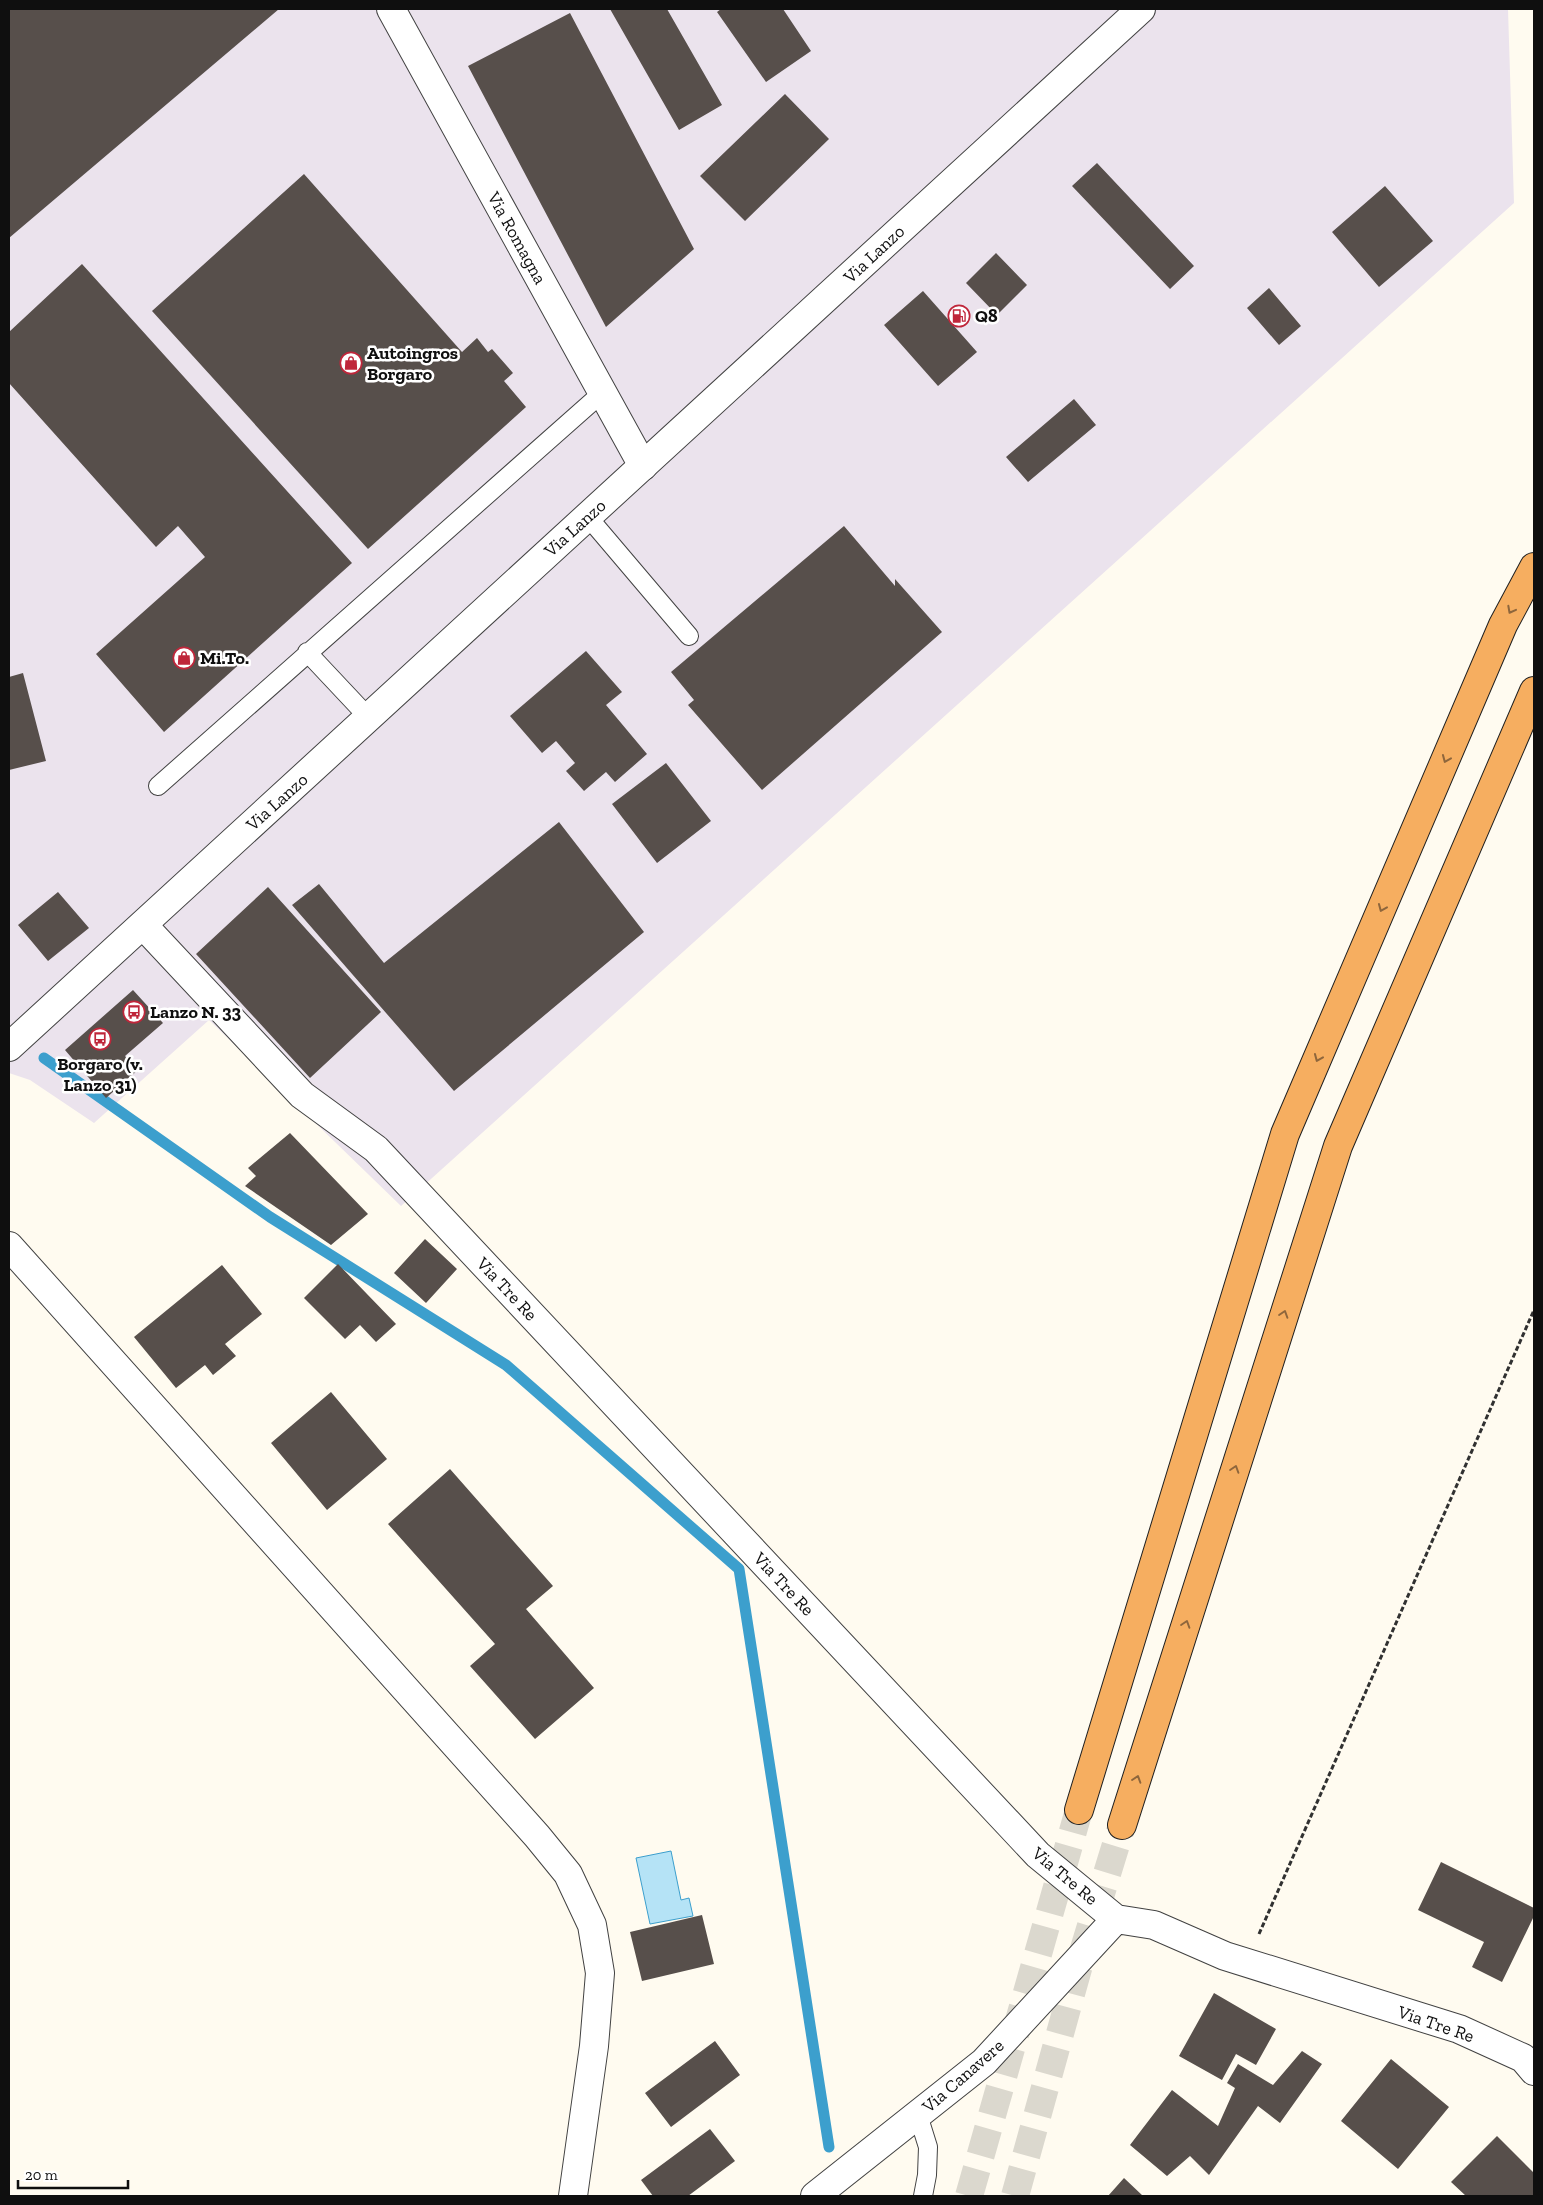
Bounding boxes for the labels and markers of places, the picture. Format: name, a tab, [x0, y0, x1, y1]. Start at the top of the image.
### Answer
fuel station icon: Q8	[947, 304, 971, 328]
place label: Q8	[975, 305, 998, 327]
place label: Autoingros Borgaro	[367, 342, 458, 385]
shop icon: Autoingros Borgaro	[339, 351, 363, 375]
shop icon: Mi.To.	[172, 646, 196, 670]
place label: Mi.To.	[200, 647, 249, 669]
bus stop icon: Lanzo N. 33	[122, 1000, 146, 1024]
place label: Lanzo N. 33	[150, 1001, 242, 1023]
bus stop icon: Borgaro (v. Lanzo 31)	[88, 1027, 112, 1051]
place label: Borgaro (v. Lanzo 31)	[57, 1053, 143, 1096]

